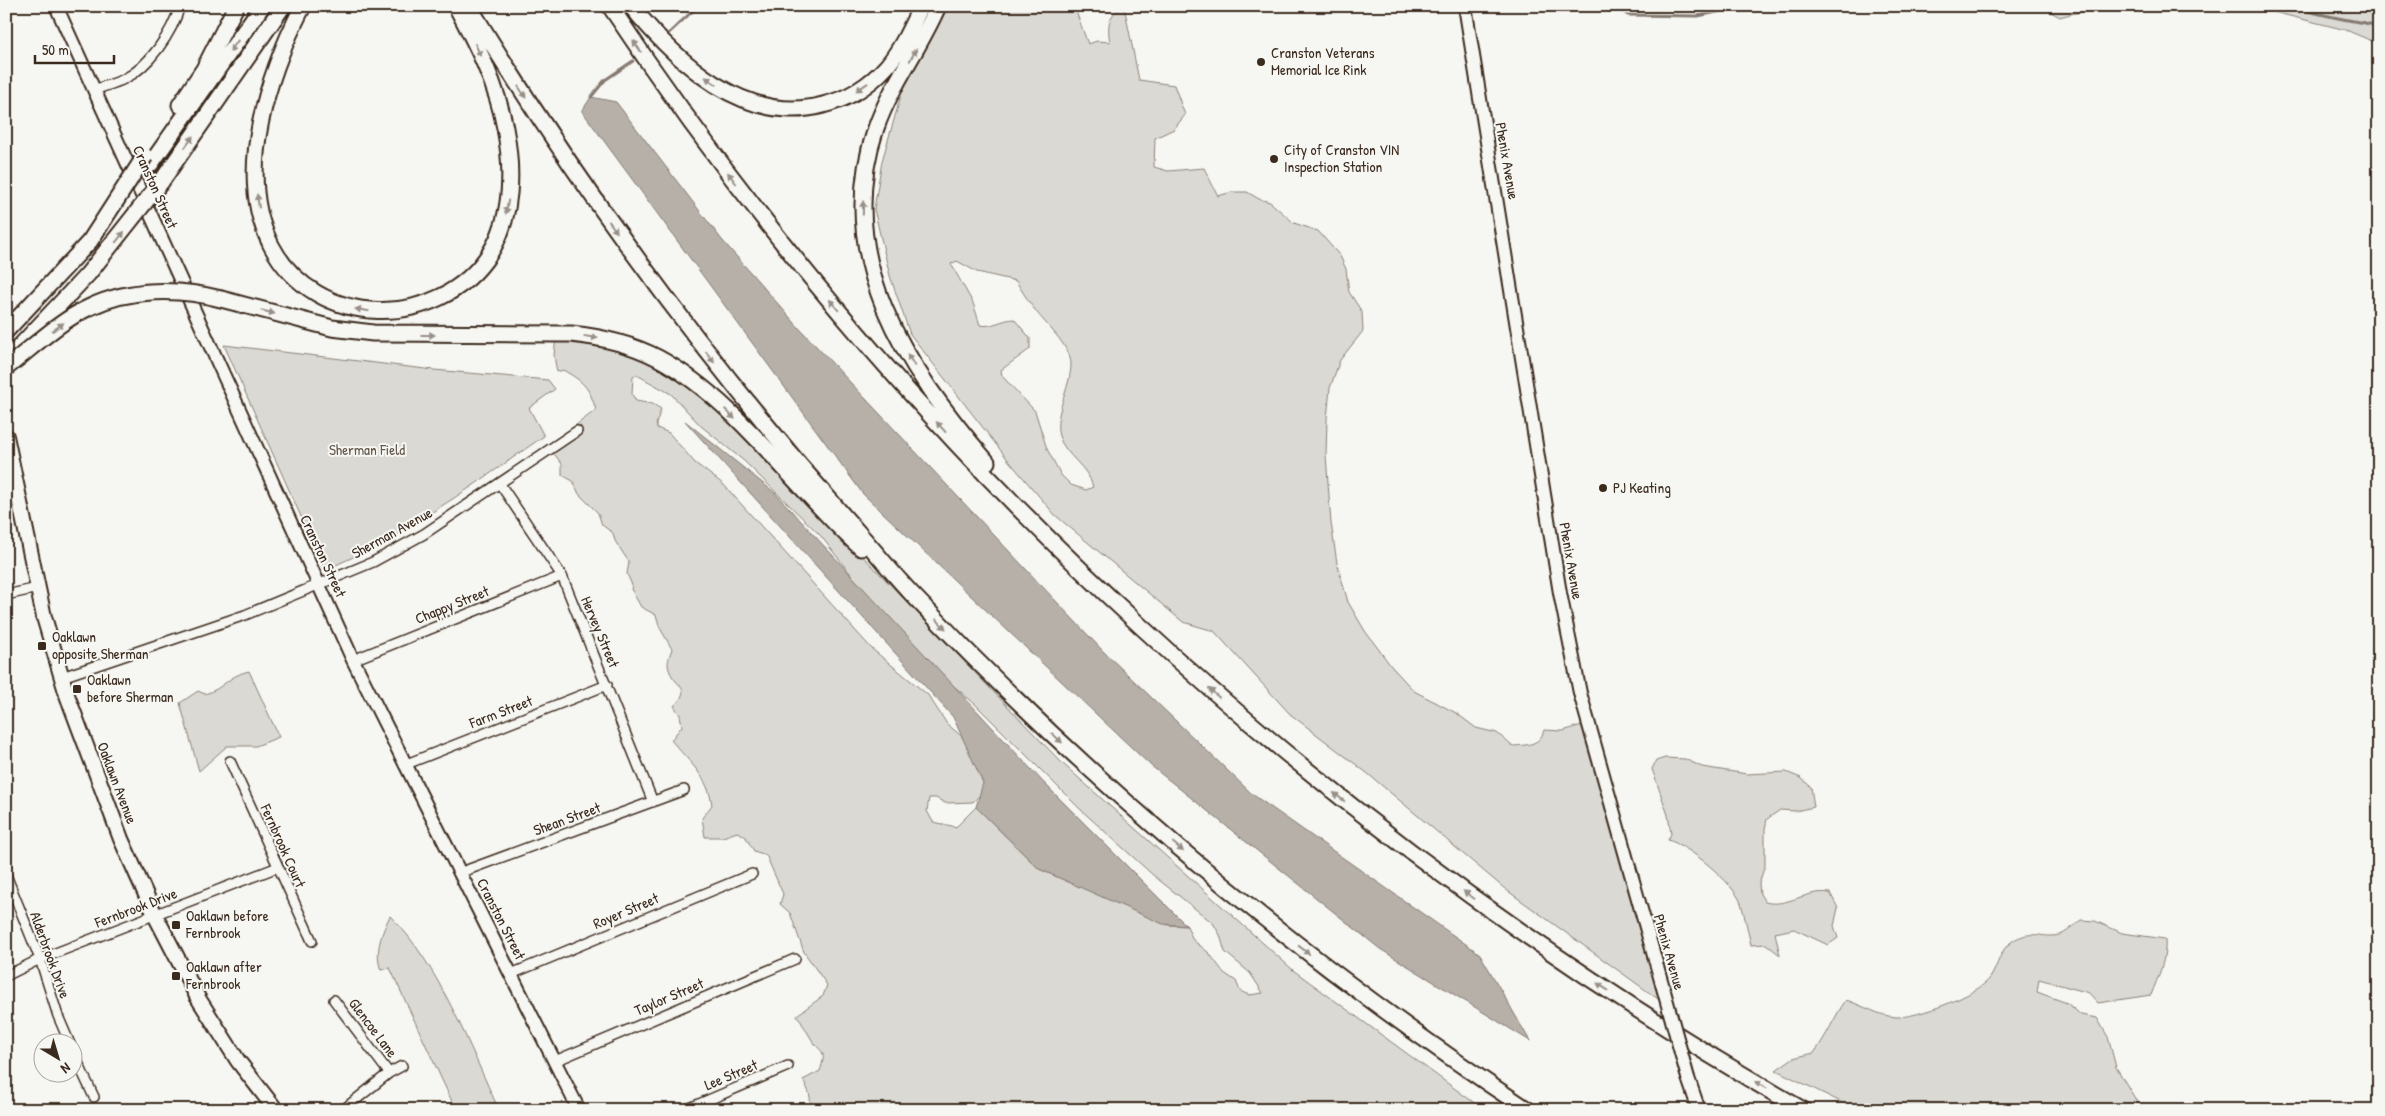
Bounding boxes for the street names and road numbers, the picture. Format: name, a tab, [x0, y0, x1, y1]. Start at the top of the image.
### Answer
street label: Phenix Avenue	[1490, 121, 1525, 201]
street label: Cranston Street	[128, 142, 183, 232]
street label: Sherman Avenue	[348, 502, 436, 563]
street label: Cranston Street	[295, 511, 352, 601]
street label: Phenix Avenue	[1554, 521, 1589, 601]
street label: Chappy Street	[412, 580, 493, 629]
street label: Hervey Street	[576, 593, 625, 671]
street label: Farm Street	[465, 690, 536, 733]
street label: Oaklawn Avenue	[92, 739, 143, 827]
street label: Shean Street	[530, 796, 604, 840]
street label: Fernbrook Court	[255, 800, 312, 892]
street label: Cranston Street	[472, 874, 531, 964]
street label: Fernbrook Drive	[91, 882, 180, 933]
street label: Royer Street	[590, 887, 663, 934]
street label: Alderbrook Drive	[25, 909, 76, 1001]
street label: Phenix Avenue	[1649, 912, 1690, 992]
street label: Taylor Street	[631, 972, 707, 1021]
street label: Glencoe Lane	[344, 994, 403, 1062]
street label: Lee Street	[701, 1054, 761, 1095]

